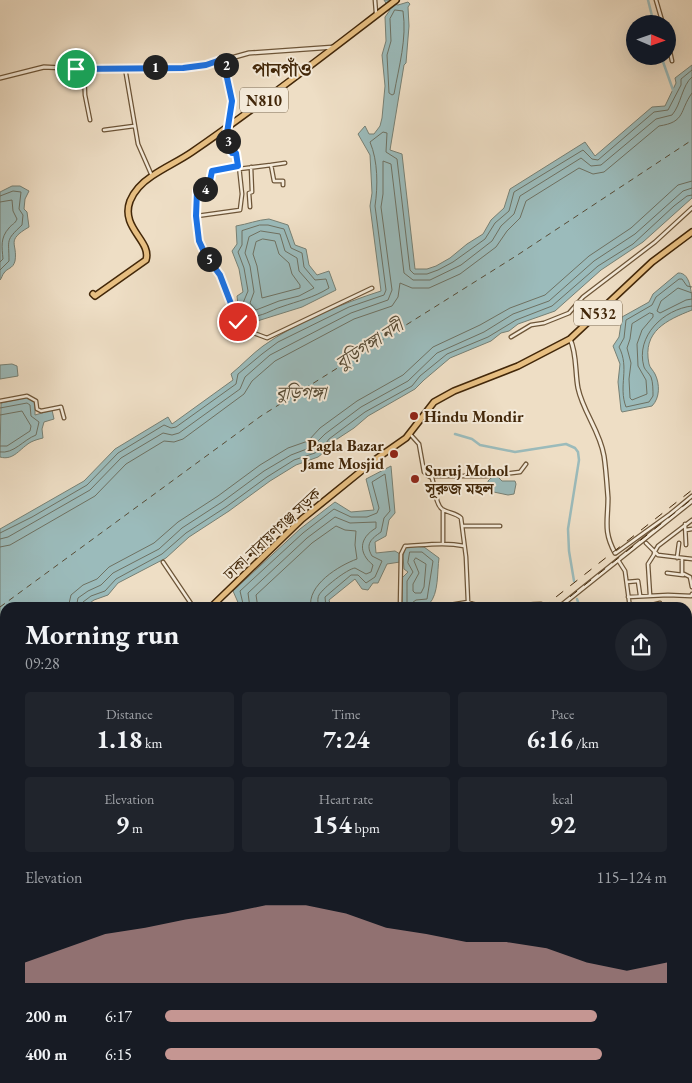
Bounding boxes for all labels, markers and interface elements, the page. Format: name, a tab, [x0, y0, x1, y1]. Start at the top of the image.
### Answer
north arrow	[626, 15, 676, 65]
map controls	[626, 15, 676, 65]
pin	[55, 48, 97, 90]
pin: 2	[214, 52, 238, 78]
pin: 1	[142, 54, 168, 80]
icon: arrive	[62, 55, 90, 83]
text: 2	[223, 56, 230, 74]
district label: পানগাঁও	[252, 57, 312, 82]
text: 1	[152, 58, 159, 76]
road number: N810	[240, 88, 288, 112]
pin: 3	[216, 128, 240, 154]
text: 3	[225, 132, 232, 150]
pin: 4	[192, 176, 218, 202]
text: 4	[202, 180, 209, 198]
pin: 5	[196, 246, 222, 272]
text: 5	[206, 250, 213, 268]
road number: N532	[574, 300, 622, 326]
pin	[217, 301, 259, 343]
icon: check	[224, 308, 252, 336]
water label: বুড়িগঙ্গা নদী	[331, 312, 409, 375]
water label: বুড়িগঙ্গা	[276, 381, 328, 404]
place label: Hindu Mondir	[424, 406, 524, 427]
marker: Hindu Mondir	[408, 410, 420, 422]
place label: Pagla Bazar Jame Mosjid	[300, 435, 384, 474]
marker: Pagla Bazar Jame Mosjid	[388, 448, 400, 460]
place label: Suruj Mohol সূরুজ মহল	[424, 460, 509, 499]
marker: Suruj Mohol সূরুজ মহল	[409, 473, 421, 485]
street label: ঢাকা-নারায়ণগঞ্জ সড়ক	[218, 483, 326, 585]
text: Morning run	[25, 616, 179, 652]
button: share	[615, 619, 667, 671]
text: 09:28	[25, 653, 60, 674]
text: Distance	[106, 705, 153, 723]
text: Time	[331, 705, 361, 723]
text: Pace	[551, 705, 574, 723]
text: 1.18	[96, 723, 142, 755]
text: 7:24	[323, 723, 369, 755]
text: 6:16	[526, 723, 573, 755]
text: km	[142, 734, 162, 752]
text: /km	[573, 734, 599, 752]
text: Elevation	[104, 790, 155, 808]
text: Heart rate	[319, 790, 373, 808]
text: kcal	[552, 790, 573, 808]
text: 9	[116, 808, 129, 840]
text: 154	[312, 808, 352, 840]
text: 92	[549, 808, 576, 840]
text: m	[129, 819, 143, 837]
text: bpm	[352, 819, 380, 837]
text: Elevation	[25, 867, 83, 888]
text: 115–124 m	[596, 867, 667, 888]
text: 200 m	[25, 1006, 67, 1027]
text: 6:17	[105, 1006, 132, 1027]
text: 400 m	[25, 1044, 67, 1065]
text: 6:15	[105, 1044, 132, 1065]

